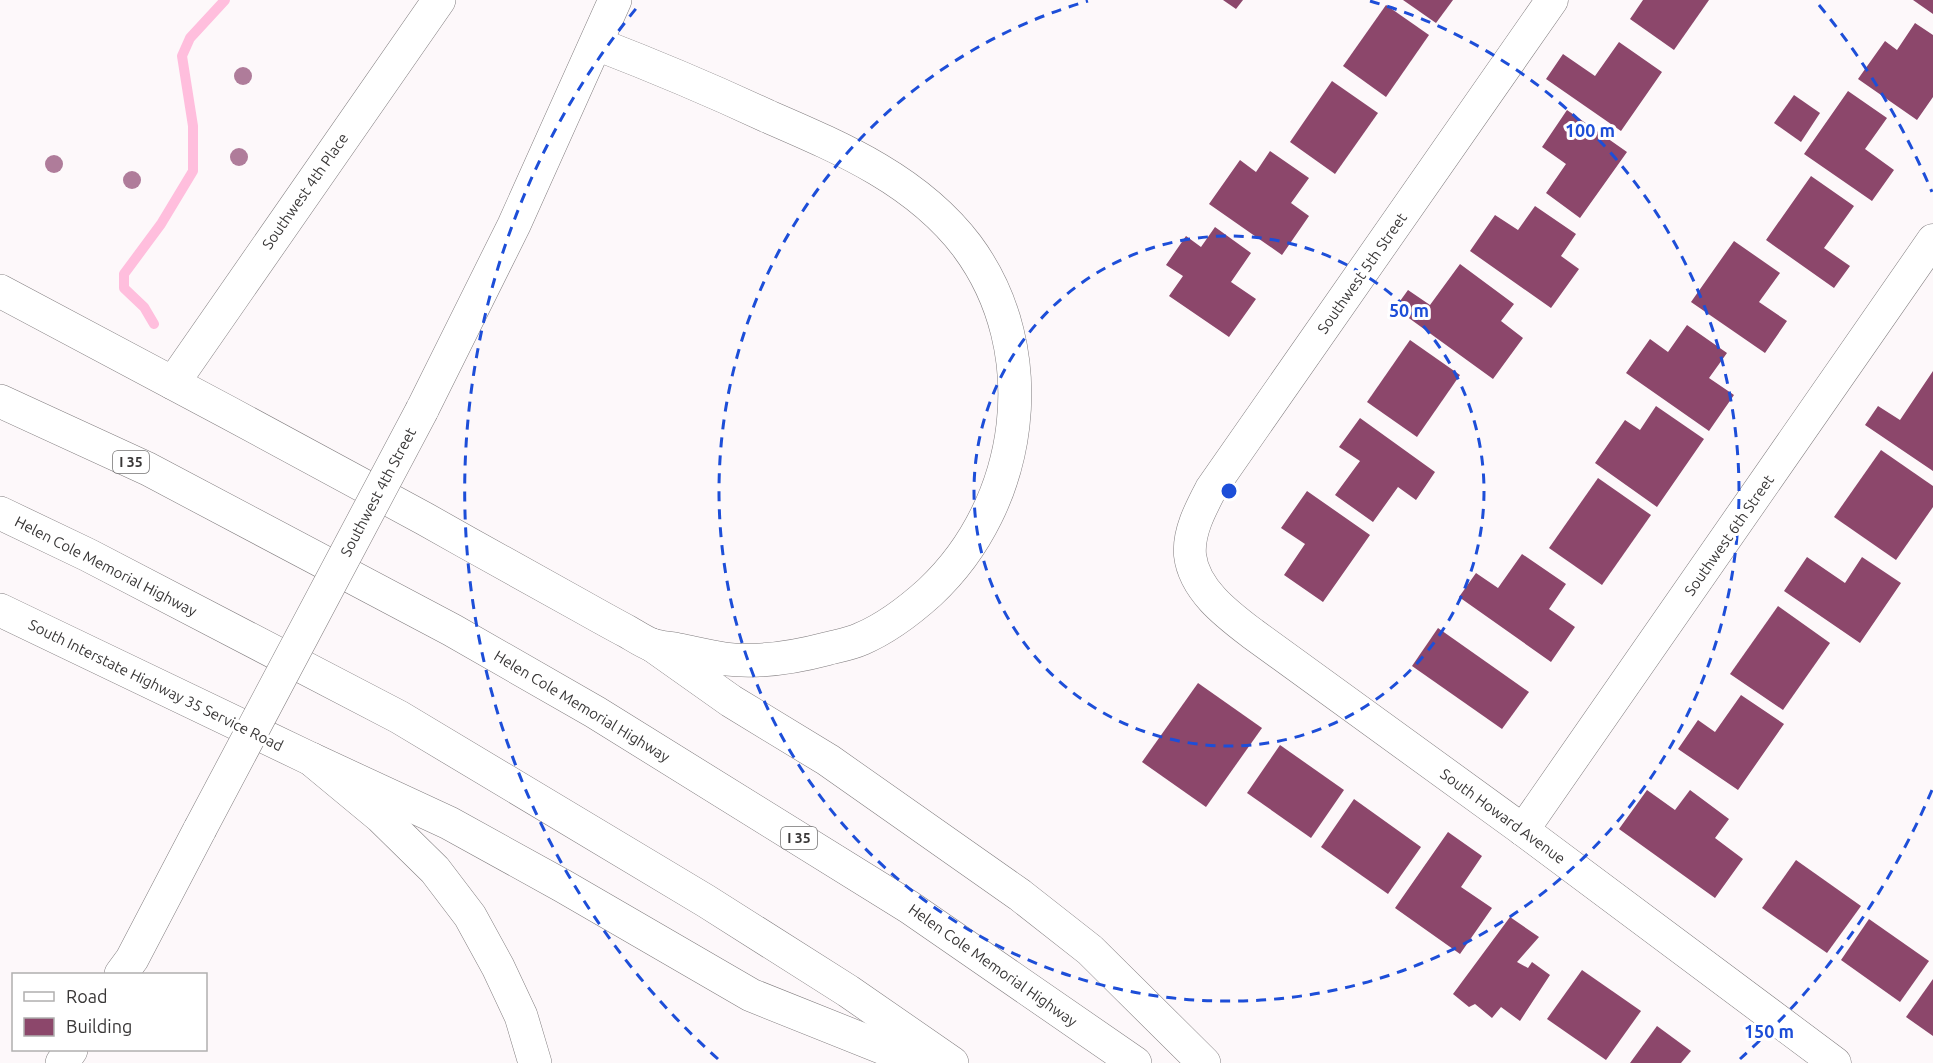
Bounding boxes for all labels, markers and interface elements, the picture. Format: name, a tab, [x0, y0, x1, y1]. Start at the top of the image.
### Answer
text: 100 m	[1565, 120, 1615, 140]
street label: Southwest 4th Place	[259, 130, 351, 252]
street label: Southwest 5th Street	[1314, 209, 1410, 337]
text: 50 m	[1389, 300, 1429, 320]
street label: Southwest 4th Street	[337, 425, 419, 559]
road number: I 35	[113, 451, 149, 473]
street label: Southwest 6th Street	[1681, 471, 1777, 599]
centre of rings	[1219, 481, 1239, 501]
street label: Helen Cole Memorial Highway	[12, 513, 200, 619]
street label: South Interstate Highway 35 Service Road	[26, 616, 286, 754]
street label: Helen Cole Memorial Highway	[491, 647, 673, 765]
street label: South Howard Avenue	[1437, 765, 1569, 867]
road number: I 35	[781, 827, 817, 849]
street label: Helen Cole Memorial Highway	[905, 900, 1081, 1030]
legend	[12, 973, 207, 1051]
text: Road	[66, 986, 108, 1006]
text: Building	[66, 1016, 132, 1036]
text: 150 m	[1744, 1021, 1794, 1041]

